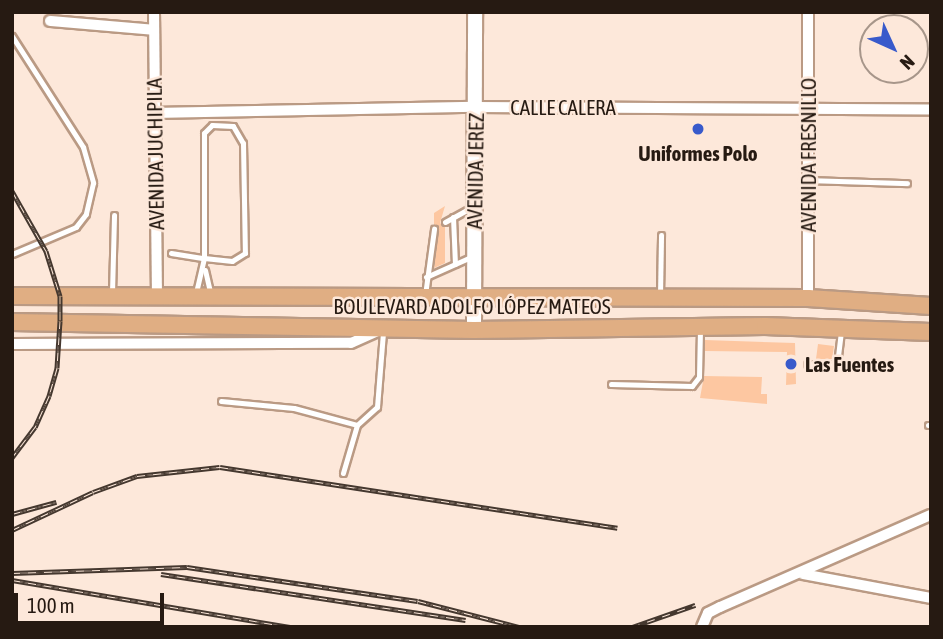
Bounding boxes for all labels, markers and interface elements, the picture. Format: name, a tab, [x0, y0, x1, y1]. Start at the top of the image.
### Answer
north arrow	[859, 14, 929, 84]
text: N	[896, 51, 919, 74]
street label: AVENIDA JUCHIPILA	[141, 78, 169, 230]
street label: AVENIDA FRESNILLO	[795, 78, 821, 232]
street label: CALLE CALERA	[510, 94, 616, 120]
street label: AVENIDA JEREZ	[461, 113, 489, 229]
marker: Uniformes Polo	[690, 121, 706, 137]
place label: Uniformes Polo	[638, 140, 758, 166]
street label: BOULEVARD ADOLFO LÓPEZ MATEOS	[333, 293, 611, 319]
place label: Las Fuentes	[805, 351, 894, 377]
marker: Las Fuentes	[783, 356, 799, 372]
scale bar	[18, 580, 168, 624]
text: 100 m	[27, 593, 75, 617]

